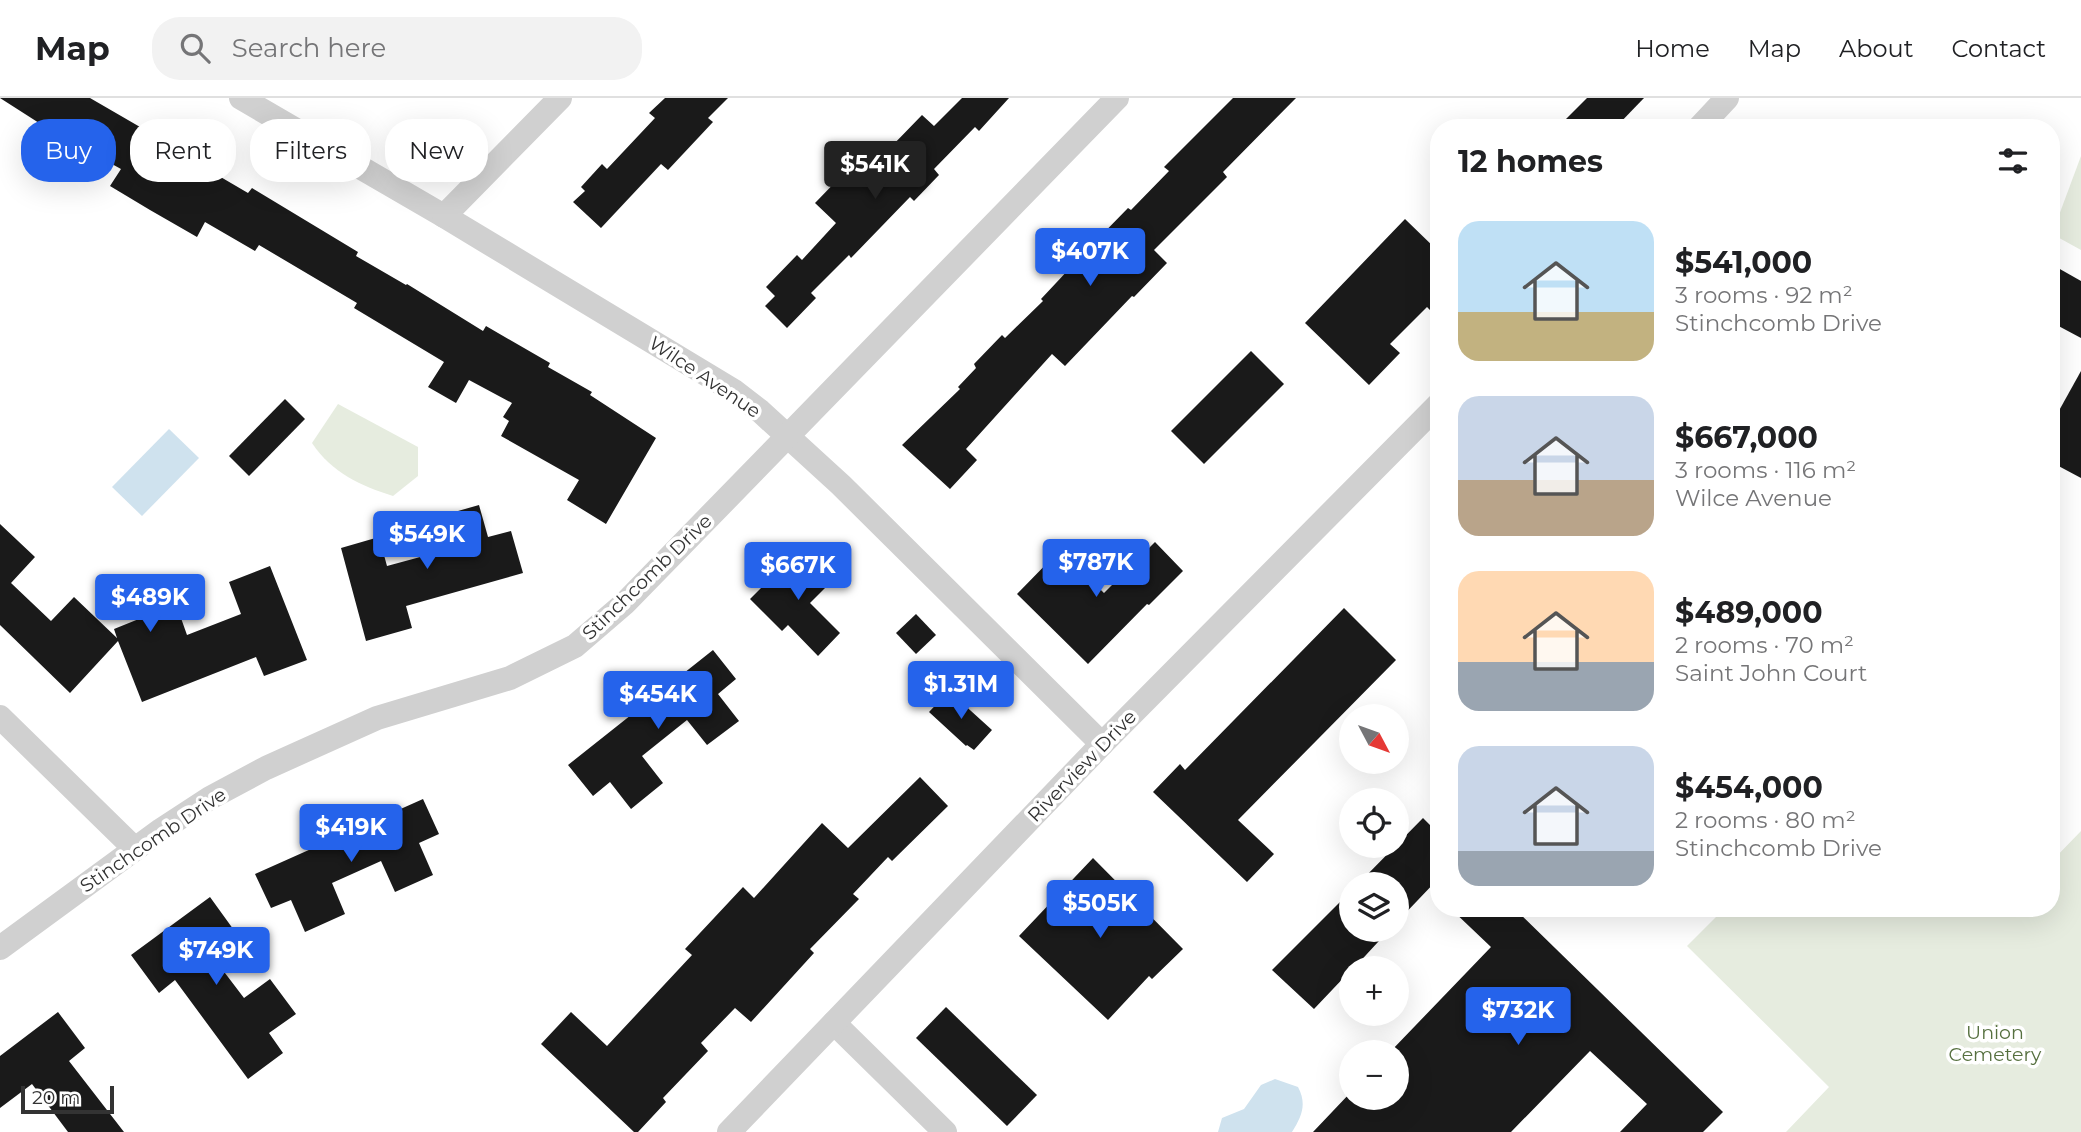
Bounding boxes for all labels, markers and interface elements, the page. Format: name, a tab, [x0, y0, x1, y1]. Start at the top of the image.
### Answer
search box	[152, 17, 642, 80]
text: Map	[35, 28, 110, 68]
icon: search	[176, 29, 214, 67]
text: Search here	[232, 32, 386, 64]
text: Home	[1635, 34, 1710, 63]
text: Map	[1748, 34, 1801, 63]
text: About	[1839, 34, 1913, 63]
text: Contact	[1951, 34, 2046, 63]
chip: Buy	[21, 119, 116, 182]
chip: Rent	[130, 119, 236, 182]
chip: Filters	[250, 119, 371, 182]
chip: New	[385, 119, 488, 182]
pin: $541K	[826, 141, 924, 201]
icon: filters	[1994, 142, 2032, 180]
text: 12 homes	[1458, 143, 1603, 180]
text: $541K	[840, 150, 910, 178]
pin: $407K	[1041, 228, 1139, 288]
text: $407K	[1051, 237, 1129, 265]
text: $541,000	[1675, 244, 1812, 281]
icon: home	[1514, 249, 1598, 333]
text: 3 rooms · 92 m²	[1675, 281, 1853, 309]
text: Stinchcomb Drive	[1675, 309, 1882, 337]
street label: Wilce Avenue	[645, 331, 765, 423]
text: $667,000	[1675, 419, 1818, 456]
icon: home	[1514, 424, 1598, 508]
text: 3 rooms · 116 m²	[1675, 456, 1856, 484]
text: Wilce Avenue	[1675, 484, 1832, 512]
street label: Stinchcomb Drive	[578, 509, 716, 645]
pin: $549K	[378, 512, 476, 571]
text: $549K	[389, 520, 465, 548]
pin: $787K	[1047, 540, 1145, 599]
pin: $667K	[749, 542, 847, 602]
text: $787K	[1059, 548, 1133, 576]
text: $667K	[760, 551, 836, 579]
pin: $489K	[101, 574, 199, 634]
text: $489K	[111, 583, 189, 611]
text: $489,000	[1675, 594, 1823, 631]
icon: home	[1514, 599, 1598, 683]
text: 2 rooms · 70 m²	[1675, 631, 1854, 659]
text: Saint John Court	[1675, 659, 1867, 687]
pin: $1.31M	[904, 662, 1018, 721]
text: $1.31M	[924, 670, 998, 698]
pin: $454K	[609, 672, 707, 731]
text: $454K	[619, 680, 697, 708]
north arrow	[1339, 704, 1409, 774]
map controls	[1339, 704, 1409, 1110]
street label: Riverview Drive	[1023, 705, 1141, 827]
text: $454,000	[1675, 769, 1823, 806]
icon: home	[1514, 774, 1598, 858]
street label: Stinchcomb Drive	[76, 783, 230, 897]
button: locate	[1339, 788, 1409, 858]
pin: $419K	[302, 804, 400, 864]
text: 2 rooms · 80 m²	[1675, 806, 1856, 834]
text: $419K	[316, 813, 386, 841]
text: Stinchcomb Drive	[1675, 834, 1882, 862]
button: layers	[1339, 872, 1409, 942]
pin: $505K	[1051, 880, 1149, 940]
text: $505K	[1063, 889, 1137, 917]
pin: $749K	[167, 928, 265, 987]
text: $749K	[179, 936, 253, 964]
button: +	[1339, 956, 1409, 1026]
pin: $732K	[1469, 988, 1567, 1047]
text: $732K	[1482, 996, 1554, 1024]
park label: Union Cemetery	[1949, 1021, 2042, 1066]
button: −	[1339, 1040, 1409, 1110]
scale bar	[21, 1083, 114, 1115]
text: 20 m	[32, 1086, 80, 1109]

